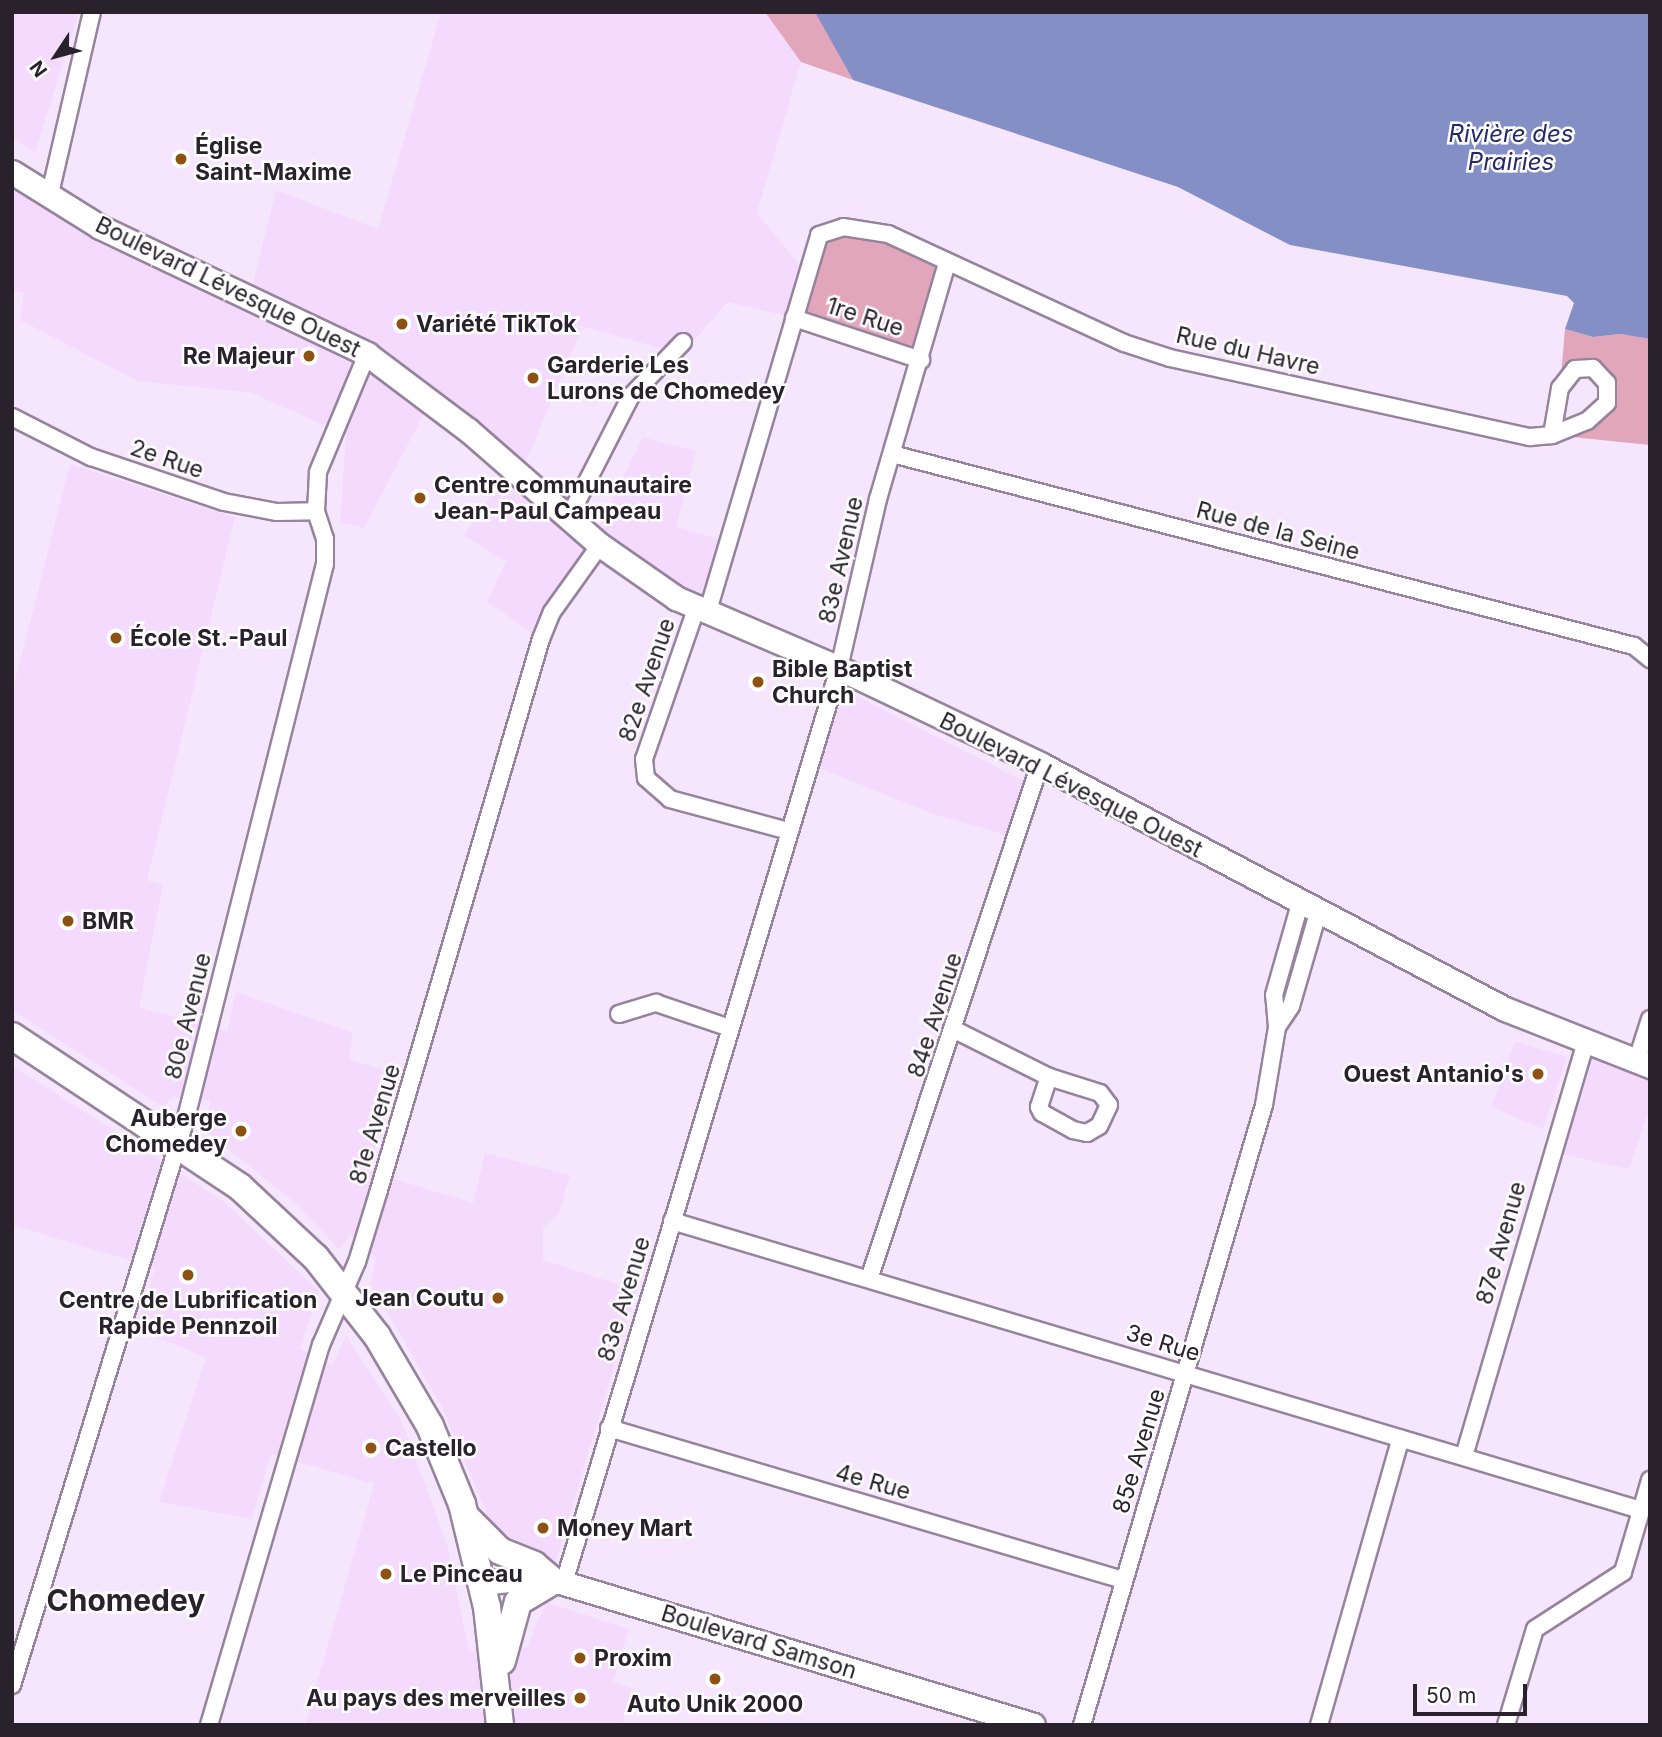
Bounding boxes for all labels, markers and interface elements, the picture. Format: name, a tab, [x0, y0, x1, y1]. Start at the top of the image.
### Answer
north arrow	[21, 21, 91, 91]
text: N	[25, 56, 52, 81]
water label: Rivière des Prairies	[1449, 120, 1573, 176]
place label: Église Saint-Maxime	[195, 132, 352, 186]
marker: Église Saint-Maxime	[173, 151, 189, 167]
street label: Boulevard Lévesque Ouest	[91, 211, 365, 363]
street label: 1re Rue	[823, 292, 907, 342]
place label: Variété TikTok	[416, 310, 577, 338]
marker: Variété TikTok	[394, 316, 410, 332]
street label: Rue du Havre	[1173, 321, 1323, 381]
place label: Re Majeur	[183, 342, 295, 370]
marker: Re Majeur	[301, 348, 317, 364]
place label: Garderie Les Lurons de Chomedey	[547, 351, 785, 405]
marker: Garderie Les Lurons de Chomedey	[525, 370, 541, 386]
street label: 2e Rue	[127, 434, 207, 484]
place label: Centre communautaire Jean-Paul Campeau	[434, 471, 692, 525]
marker: Centre communautaire Jean-Paul Campeau	[412, 490, 428, 506]
street label: 83e Avenue	[813, 494, 869, 626]
street label: Rue de la Seine	[1193, 496, 1363, 566]
street label: 82e Avenue	[613, 615, 681, 745]
place label: École St.-Paul	[130, 624, 287, 652]
marker: École St.-Paul	[108, 630, 124, 646]
place label: Bible Baptist Church	[772, 655, 912, 709]
marker: Bible Baptist Church	[750, 674, 766, 690]
street label: Boulevard Lévesque Ouest	[935, 707, 1207, 863]
place label: BMR	[82, 907, 134, 935]
marker: BMR	[60, 913, 76, 929]
street label: 84e Avenue	[902, 949, 968, 1081]
street label: 80e Avenue	[159, 950, 217, 1082]
place label: Ouest Antanio's	[1343, 1060, 1524, 1088]
street label: 81e Avenue	[344, 1061, 406, 1187]
marker: Ouest Antanio's	[1530, 1066, 1546, 1082]
place label: Auberge Chomedey	[105, 1104, 227, 1158]
marker: Auberge Chomedey	[233, 1123, 249, 1139]
street label: 87e Avenue	[1470, 1178, 1532, 1308]
street label: 83e Avenue	[592, 1233, 656, 1365]
marker: Centre de Lubrification Rapide Pennzoil	[180, 1267, 196, 1283]
place label: Jean Coutu	[355, 1284, 484, 1312]
place label: Centre de Lubrification Rapide Pennzoil	[59, 1286, 317, 1340]
marker: Jean Coutu	[490, 1290, 506, 1306]
street label: 3e Rue	[1123, 1319, 1203, 1367]
street label: 85e Avenue	[1107, 1385, 1171, 1517]
place label: Castello	[385, 1434, 477, 1462]
marker: Castello	[363, 1440, 379, 1456]
street label: 4e Rue	[832, 1458, 914, 1506]
place label: Money Mart	[557, 1514, 692, 1542]
marker: Money Mart	[535, 1520, 551, 1536]
place label: Le Pinceau	[400, 1560, 523, 1588]
marker: Le Pinceau	[378, 1566, 394, 1582]
district label: Chomedey	[47, 1582, 205, 1618]
street label: Boulevard Samson	[658, 1599, 860, 1685]
place label: Proxim	[594, 1644, 672, 1672]
marker: Proxim	[572, 1650, 588, 1666]
scale bar	[1417, 1670, 1531, 1714]
marker: Auto Unik 2000	[707, 1671, 723, 1687]
text: 50 m	[1426, 1683, 1476, 1708]
place label: Au pays des merveilles	[306, 1684, 566, 1712]
marker: Au pays des merveilles	[572, 1690, 588, 1706]
place label: Auto Unik 2000	[627, 1690, 803, 1718]

